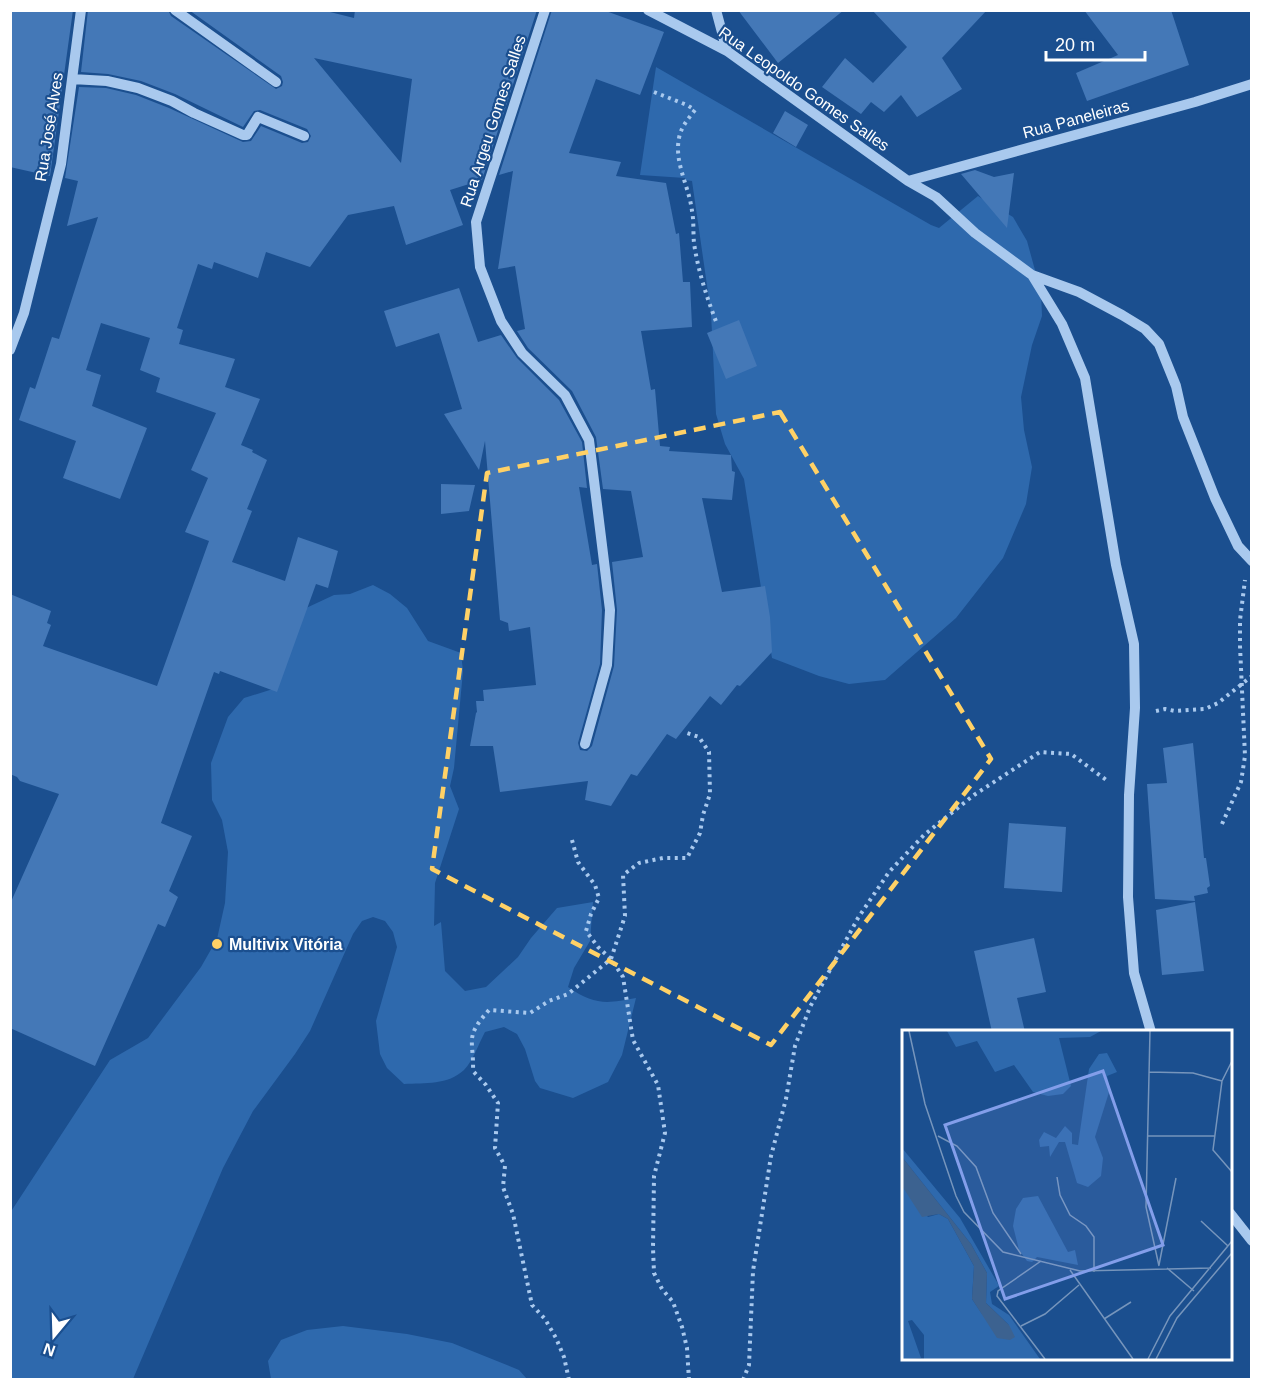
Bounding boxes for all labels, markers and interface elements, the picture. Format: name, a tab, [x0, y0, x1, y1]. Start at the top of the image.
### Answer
street label: Rua Leopoldo Gomes Salles	[716, 24, 892, 154]
scale bar	[1046, 24, 1145, 62]
street label: Rua Argeu Gomes Salles	[457, 33, 529, 209]
text: 20 m	[1055, 35, 1095, 55]
street label: Rua José Alves	[32, 71, 66, 183]
street label: Rua Paneleiras	[1021, 97, 1131, 141]
place label: Multivix Vitória	[229, 936, 343, 953]
marker: Multivix Vitória	[210, 937, 224, 951]
inset map	[902, 1030, 1232, 1360]
north arrow	[24, 1306, 84, 1366]
text: N	[41, 1340, 58, 1360]

